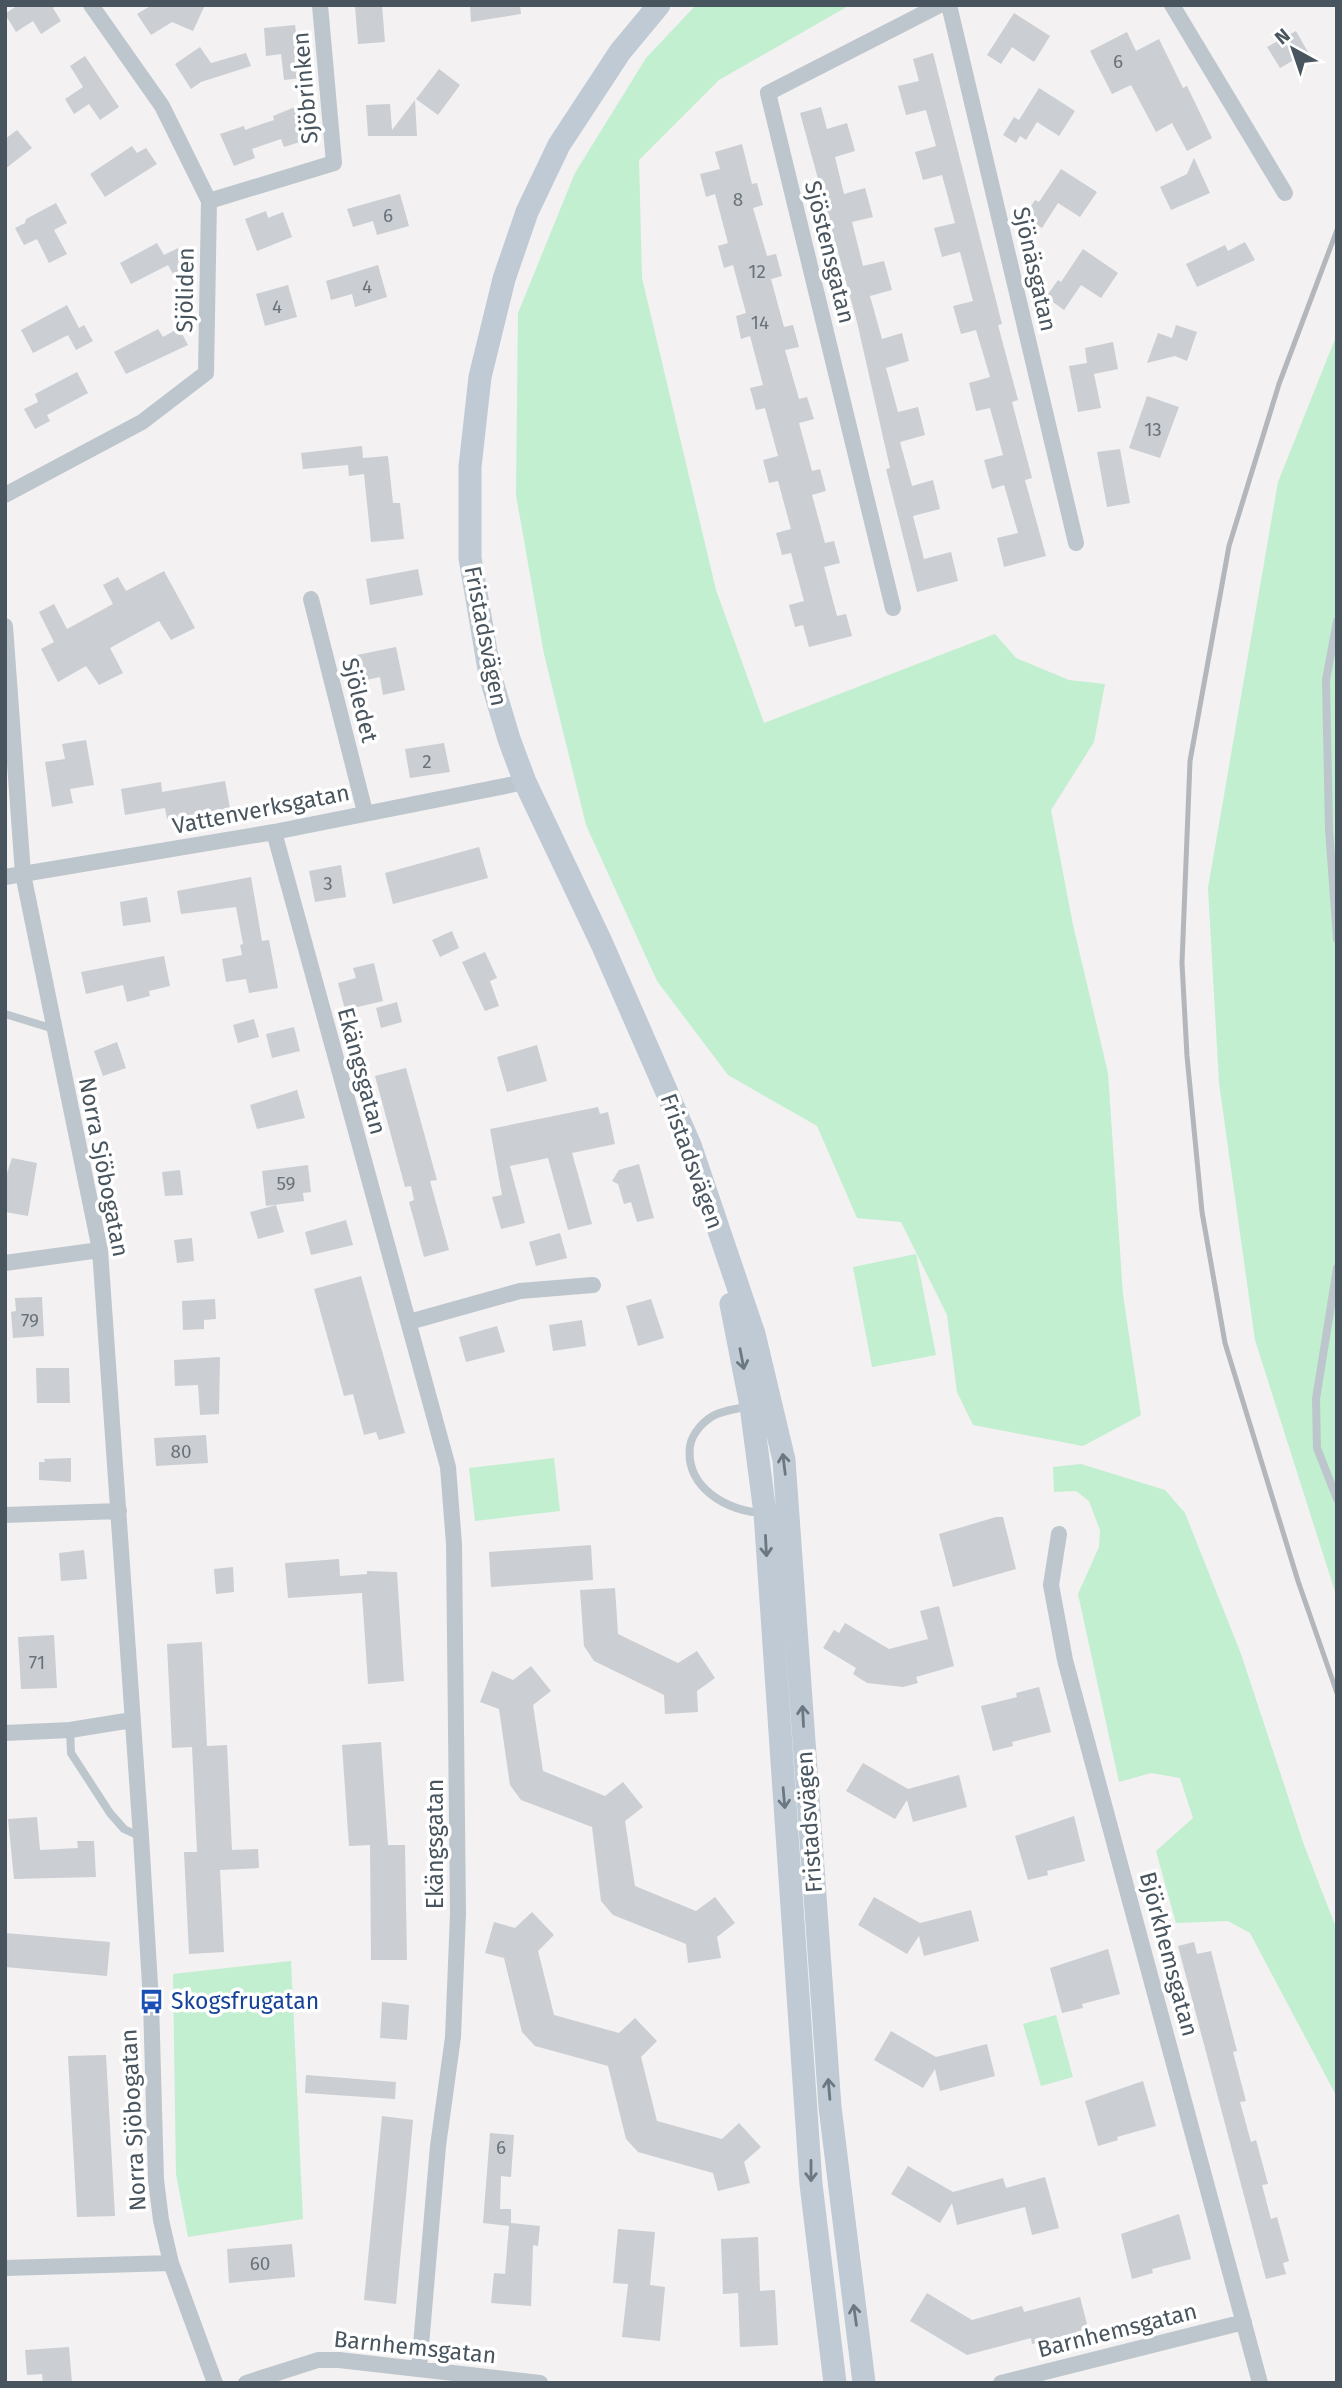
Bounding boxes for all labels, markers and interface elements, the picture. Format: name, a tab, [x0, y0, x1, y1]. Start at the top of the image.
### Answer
north arrow	[1258, 14, 1328, 84]
text: N	[1270, 23, 1295, 49]
street label: Sjöbrinken	[286, 31, 324, 145]
house number: 6	[1113, 50, 1123, 73]
street label: Sjöstensgatan	[799, 178, 861, 326]
house number: 8	[733, 188, 743, 211]
house number: 6	[383, 204, 393, 227]
street label: Sjönäsgatan	[1007, 204, 1063, 334]
street label: Sjöliden	[170, 247, 200, 333]
house number: 12	[748, 260, 766, 283]
house number: 4	[362, 275, 372, 298]
house number: 4	[272, 295, 282, 318]
house number: 14	[751, 311, 769, 334]
house number: 13	[1144, 418, 1162, 441]
street label: Fristadsvägen	[459, 564, 513, 708]
street label: Sjöledet	[336, 655, 384, 746]
house number: 2	[422, 750, 432, 773]
street label: Vattenverksgatan	[170, 778, 352, 840]
house number: 3	[323, 872, 333, 895]
street label: Ekängsgatan	[332, 1004, 392, 1138]
street label: Norra Sjöbogatan	[73, 1075, 135, 1259]
street label: Fristadsvägen	[655, 1089, 729, 1233]
house number: 59	[276, 1172, 296, 1195]
house number: 79	[21, 1309, 39, 1332]
one-way arrow	[736, 1347, 749, 1370]
house number: 80	[170, 1440, 192, 1463]
one-way arrow	[778, 1453, 791, 1476]
one-way arrow	[760, 1535, 773, 1557]
house number: 71	[29, 1651, 45, 1674]
one-way arrow	[796, 1704, 809, 1727]
street label: Fristadsvägen	[790, 1750, 828, 1894]
street label: Ekängsgatan	[421, 1779, 449, 1909]
one-way arrow	[778, 1786, 791, 1808]
street label: Björkhemsgatan	[1134, 1869, 1204, 2039]
bus stop icon: Skogsfrugatan	[137, 1987, 165, 2015]
place label: Skogsfrugatan	[171, 1987, 319, 2015]
street label: Norra Sjöbogatan	[114, 2028, 152, 2212]
one-way arrow	[822, 2078, 835, 2101]
house number: 6	[496, 2136, 506, 2159]
one-way arrow	[804, 2159, 818, 2182]
house number: 60	[250, 2252, 270, 2275]
street label: Barnhemsgatan	[1034, 2297, 1200, 2363]
one-way arrow	[848, 2304, 861, 2327]
street label: Barnhemsgatan	[332, 2325, 498, 2369]

